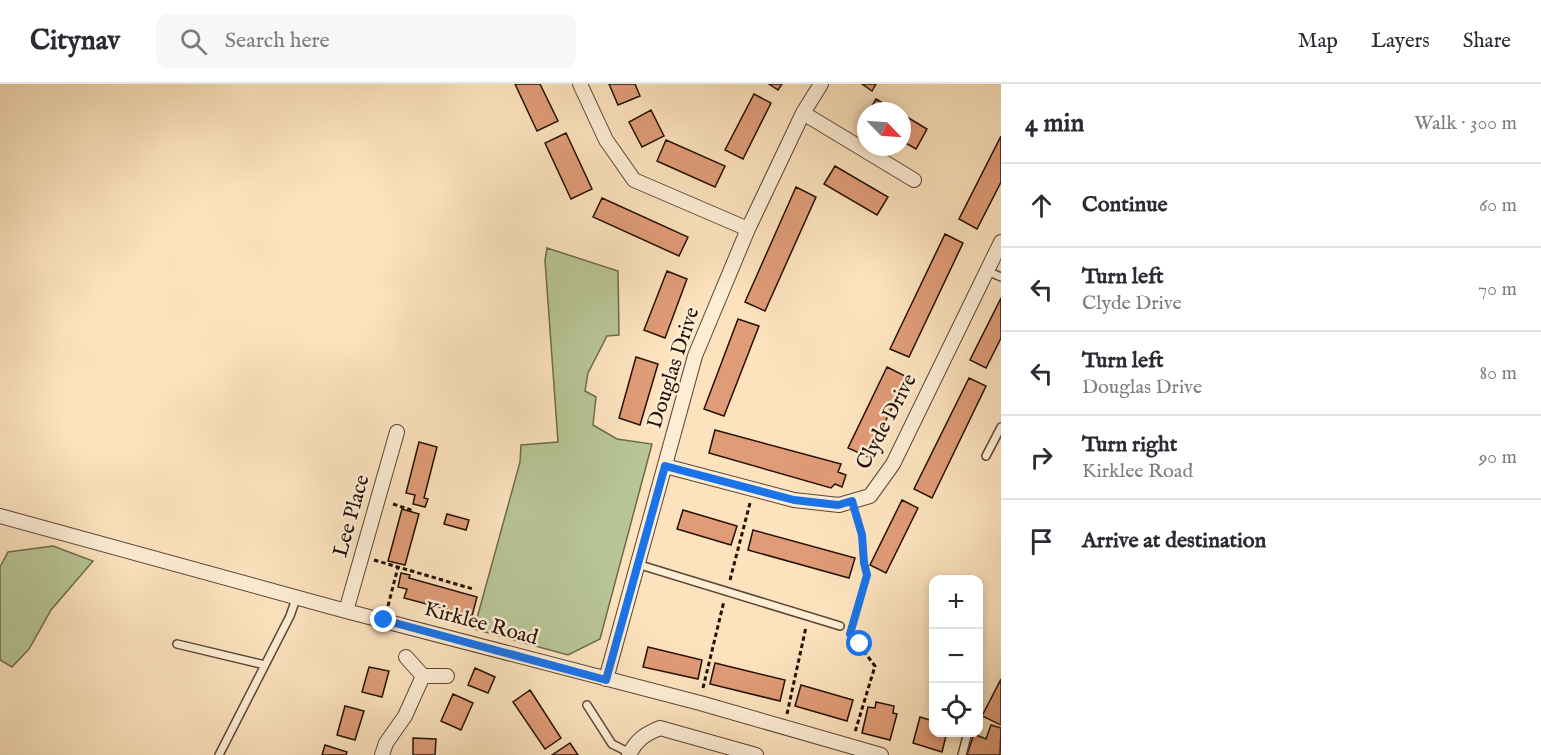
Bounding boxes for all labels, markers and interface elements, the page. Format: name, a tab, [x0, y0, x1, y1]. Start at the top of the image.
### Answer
search box	[156, 14, 576, 68]
text: Citynav	[30, 24, 120, 59]
icon: search	[177, 25, 210, 58]
text: Search here	[225, 27, 330, 55]
text: Map	[1298, 28, 1338, 55]
text: Layers	[1371, 28, 1430, 55]
text: Share	[1463, 28, 1511, 55]
north arrow	[857, 102, 911, 156]
text: 4 min	[1025, 107, 1084, 140]
text: Walk · 300 m	[1414, 111, 1517, 136]
icon: ahead	[1025, 189, 1058, 222]
text: Continue	[1082, 191, 1168, 219]
text: 60 m	[1479, 193, 1517, 218]
text: Turn left	[1082, 263, 1164, 291]
icon: left	[1025, 273, 1058, 306]
text: 70 m	[1478, 277, 1517, 302]
text: Clyde Drive	[1082, 291, 1182, 316]
street label: Douglas Drive	[642, 304, 706, 432]
text: Turn left	[1082, 347, 1164, 375]
icon: left	[1025, 357, 1058, 390]
text: 80 m	[1480, 361, 1517, 386]
street label: Clyde Drive	[850, 369, 924, 475]
text: Douglas Drive	[1082, 375, 1202, 400]
text: Turn right	[1082, 431, 1177, 459]
icon: right	[1025, 441, 1058, 474]
text: 90 m	[1479, 445, 1517, 470]
text: Kirklee Road	[1082, 459, 1193, 484]
street label: Lee Place	[327, 471, 377, 560]
icon: arrive	[1025, 525, 1058, 558]
text: Arrive at destination	[1082, 527, 1266, 555]
map controls	[929, 575, 983, 737]
button: +	[929, 575, 983, 629]
street label: Kirklee Road	[421, 596, 542, 652]
route end	[370, 606, 396, 632]
button: −	[929, 629, 983, 683]
route start	[846, 630, 872, 656]
button: locate	[929, 683, 983, 737]

